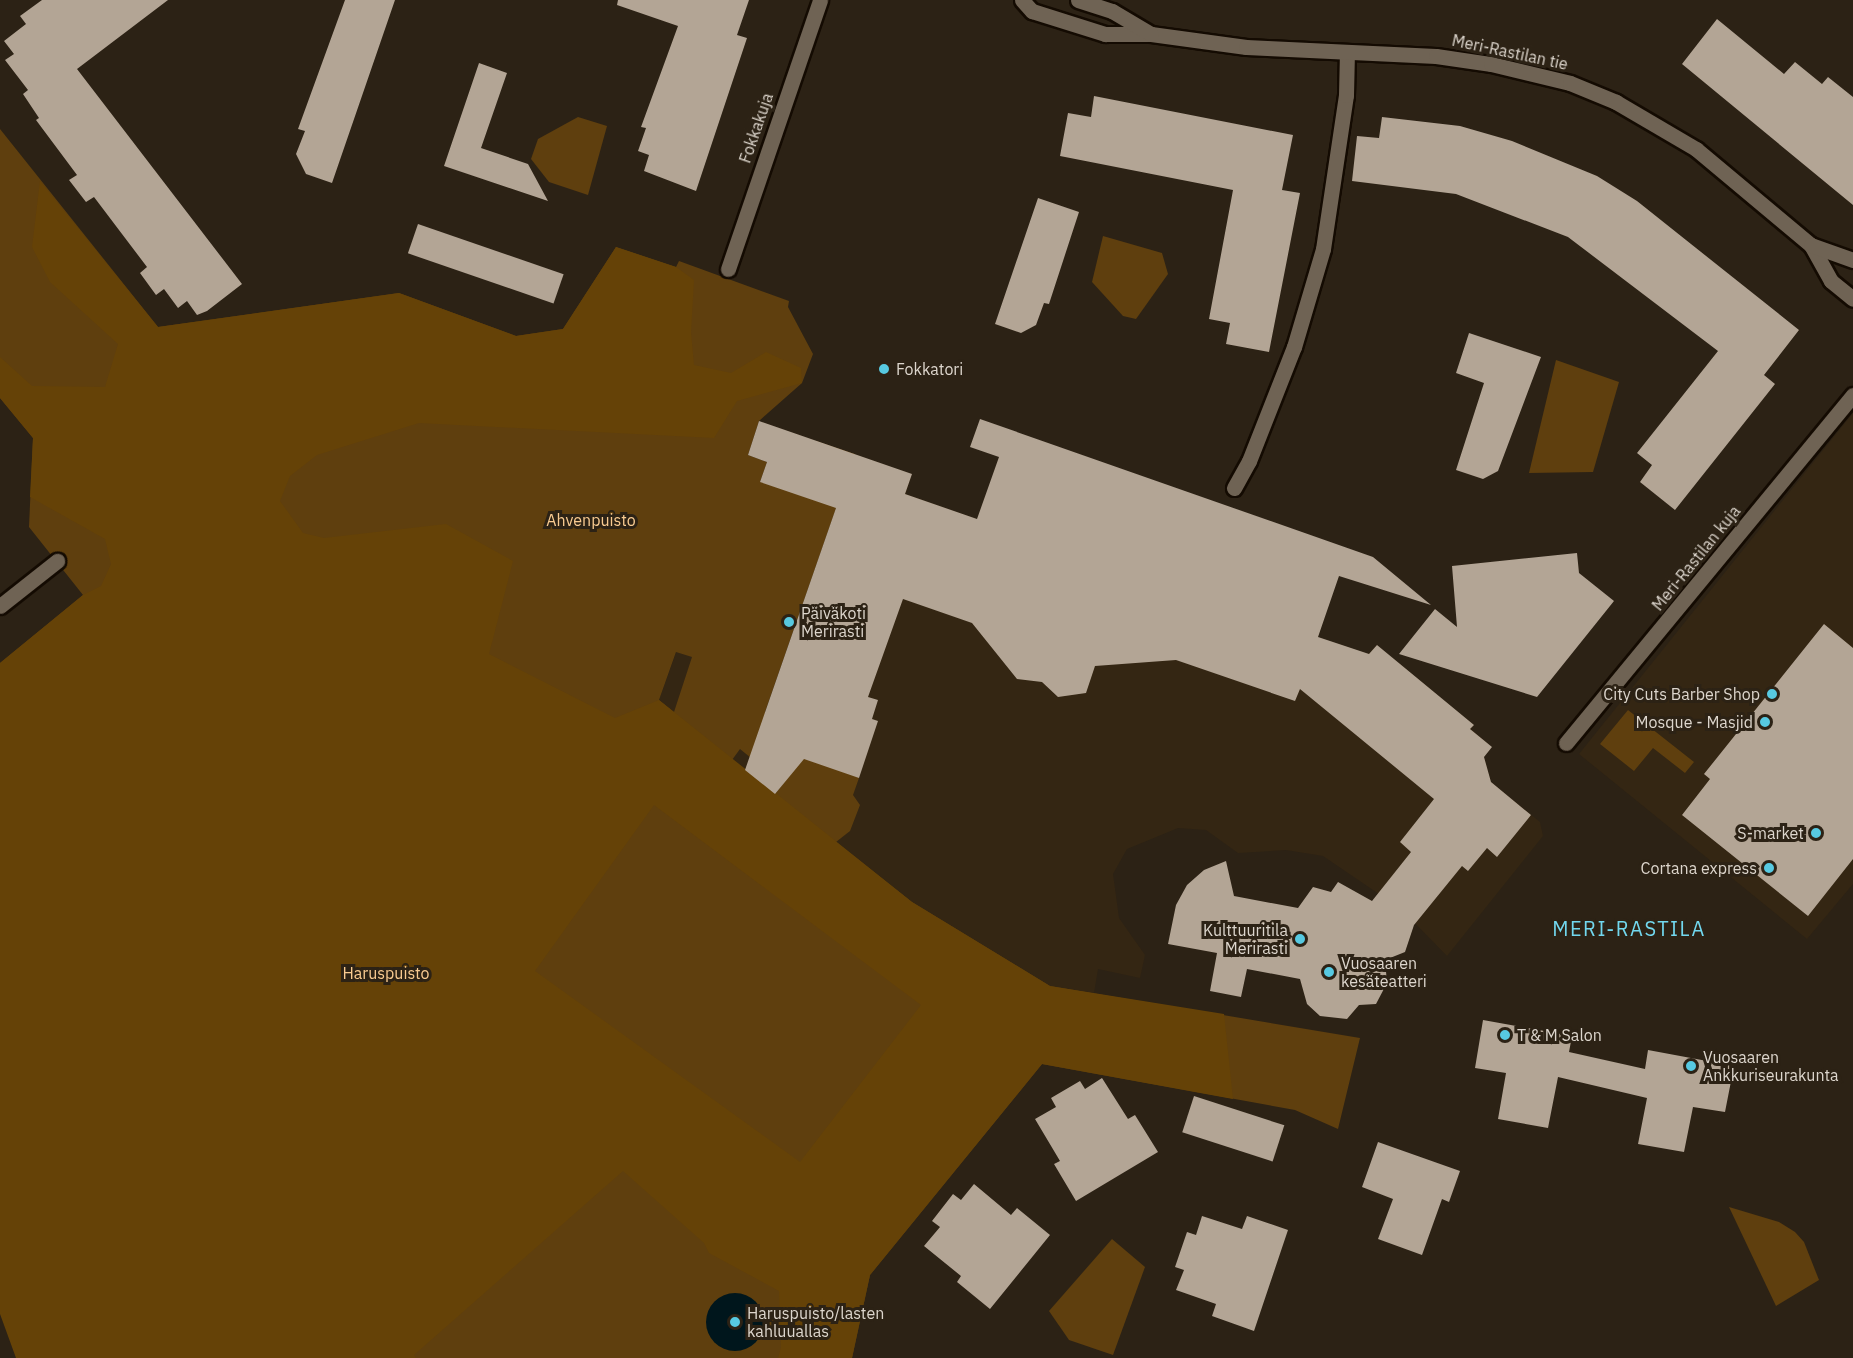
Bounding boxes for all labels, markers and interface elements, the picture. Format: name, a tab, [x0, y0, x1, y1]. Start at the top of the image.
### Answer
street label: Meri-Rastilan tie	[1450, 30, 1570, 74]
street label: Fokkakuja	[735, 90, 777, 166]
place label: Fokkatori	[896, 359, 963, 379]
marker: Fokkatori	[877, 362, 891, 376]
street label: Meri-Rastilan kuja	[1648, 502, 1744, 614]
park label: Ahvenpuisto	[546, 510, 636, 530]
place label: Päiväkoti Merirasti	[801, 603, 866, 641]
marker: Päiväkoti Merirasti	[782, 615, 796, 629]
place label: City Cuts Barber Shop	[1603, 684, 1760, 704]
marker: City Cuts Barber Shop	[1765, 687, 1779, 701]
place label: Mosque - Masjid	[1636, 712, 1753, 732]
marker: Mosque - Masjid	[1758, 715, 1772, 729]
place label: S-market	[1737, 823, 1804, 843]
marker: S-market	[1809, 826, 1823, 840]
place label: Cortana express	[1641, 858, 1757, 878]
marker: Cortana express	[1762, 861, 1776, 875]
district label: MERI-RASTILA	[1552, 916, 1706, 940]
place label: Kulttuuritila Merirasti	[1203, 920, 1288, 958]
marker: Kulttuuritila Merirasti	[1293, 932, 1307, 946]
place label: Vuosaaren kesäteatteri	[1341, 953, 1427, 991]
park label: Haruspuisto	[342, 963, 430, 983]
marker: Vuosaaren kesäteatteri	[1322, 965, 1336, 979]
place label: T & M Salon	[1517, 1025, 1602, 1045]
marker: T & M Salon	[1498, 1028, 1512, 1042]
place label: Vuosaaren Ankkuriseurakunta	[1703, 1047, 1839, 1085]
marker: Vuosaaren Ankkuriseurakunta	[1684, 1059, 1698, 1073]
place label: Haruspuisto/lasten kahluuallas	[747, 1303, 884, 1341]
marker: Haruspuisto/lasten kahluuallas	[728, 1315, 742, 1329]

